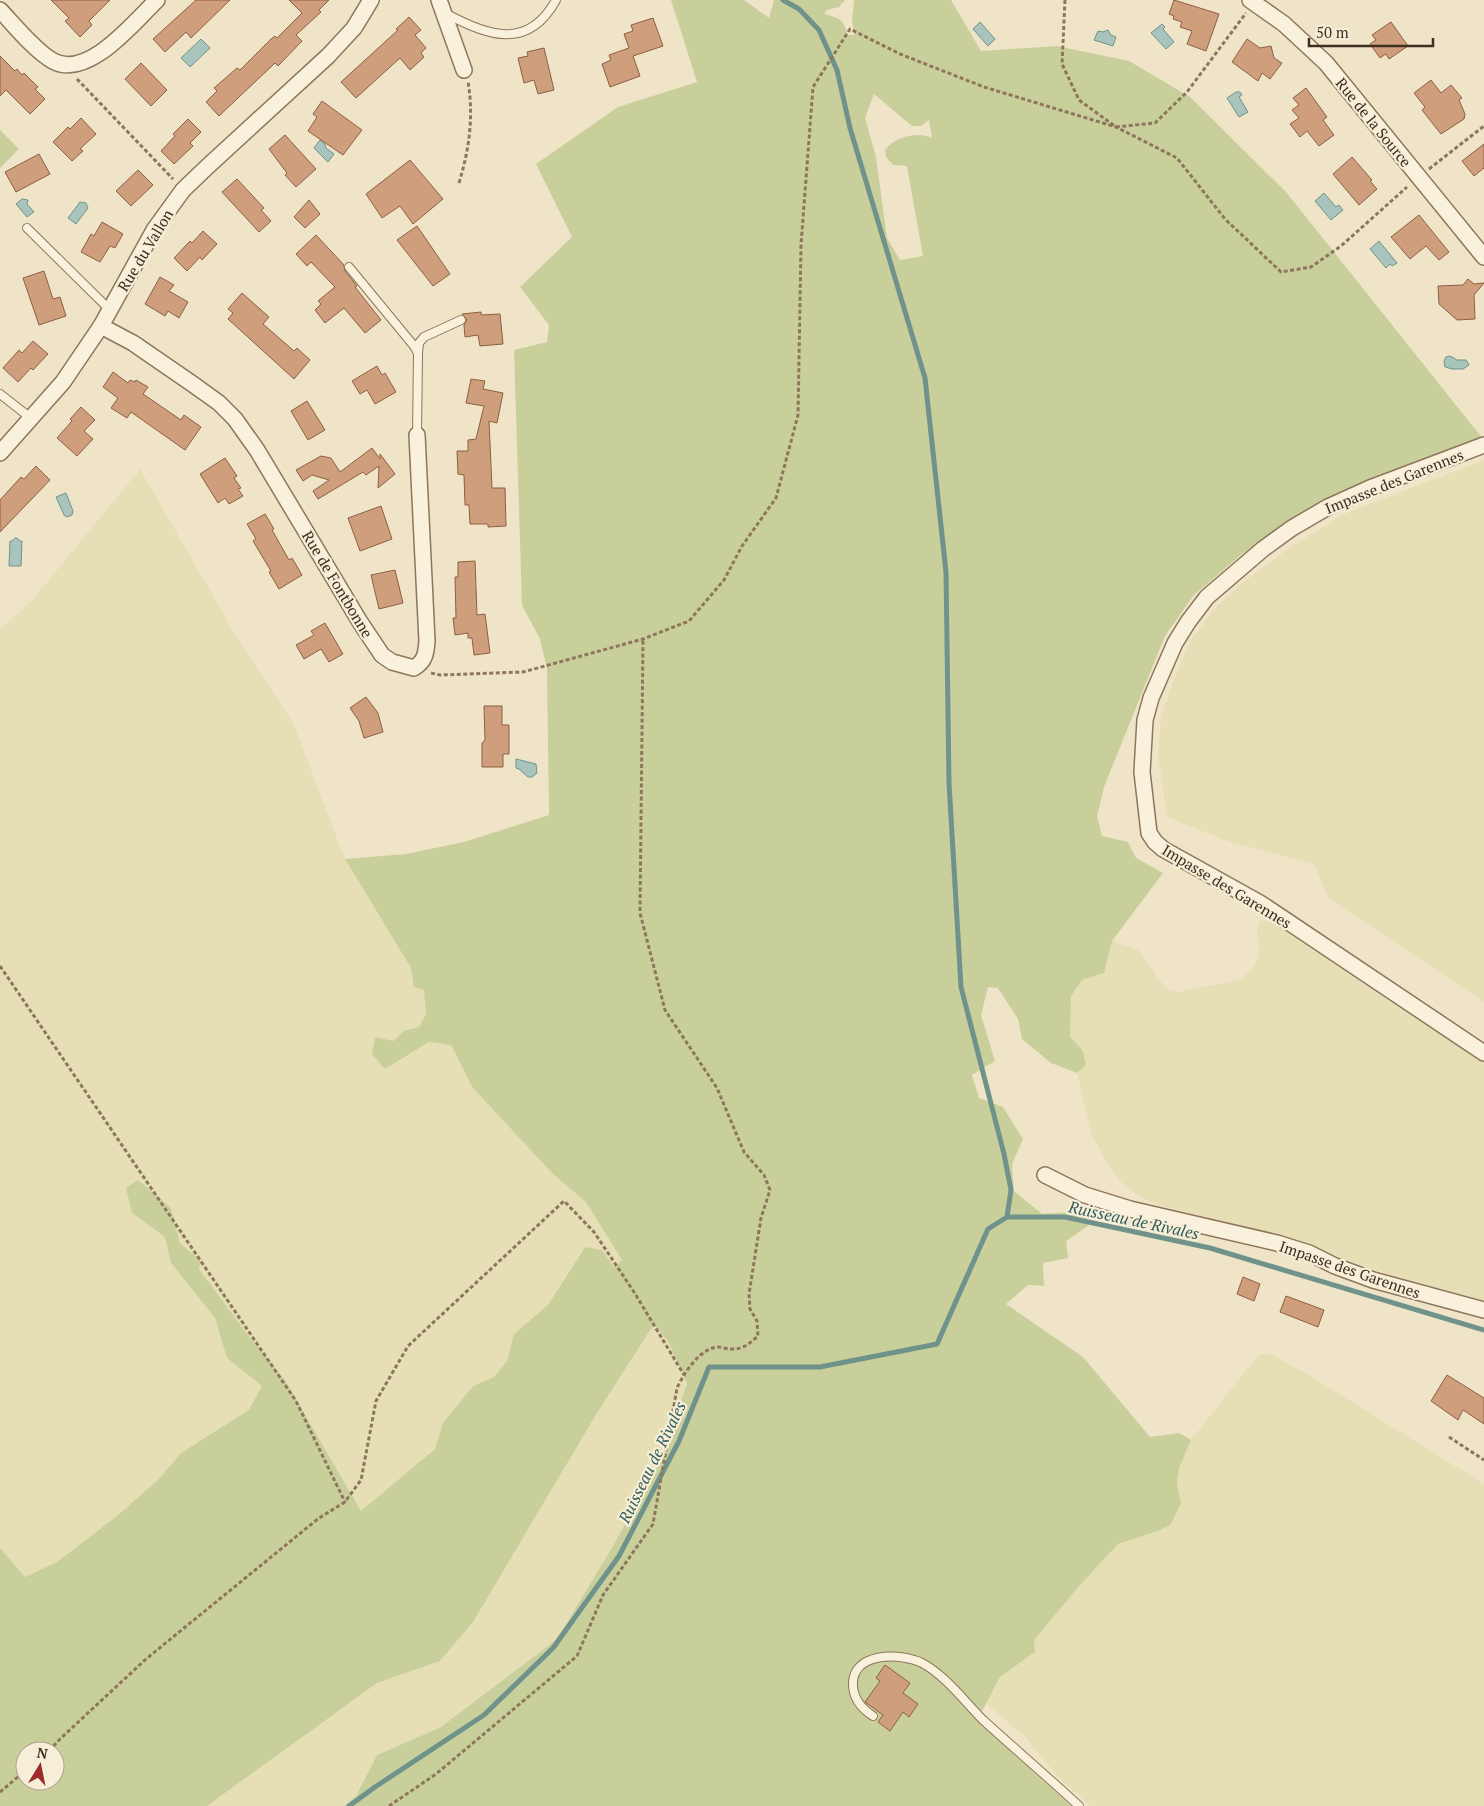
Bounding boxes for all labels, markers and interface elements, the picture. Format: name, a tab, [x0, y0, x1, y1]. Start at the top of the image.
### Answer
scale bar	[1309, 15, 1433, 47]
text: 50 m	[1316, 22, 1349, 42]
street label: Rue de la Source	[1332, 73, 1416, 171]
street label: Rue du Vallon	[113, 205, 177, 295]
street label: Impasse des Garennes	[1322, 444, 1466, 518]
street label: Rue de Fontbonne	[298, 527, 378, 641]
street label: Impasse des Garennes	[1159, 839, 1295, 933]
water label: Ruisseau de Rivales	[1066, 1195, 1202, 1245]
street label: Impasse des Garennes	[1277, 1236, 1423, 1302]
water label: Ruisseau de Rivales	[613, 1397, 691, 1527]
north arrow	[15, 1741, 65, 1791]
text: N	[35, 1742, 50, 1763]

